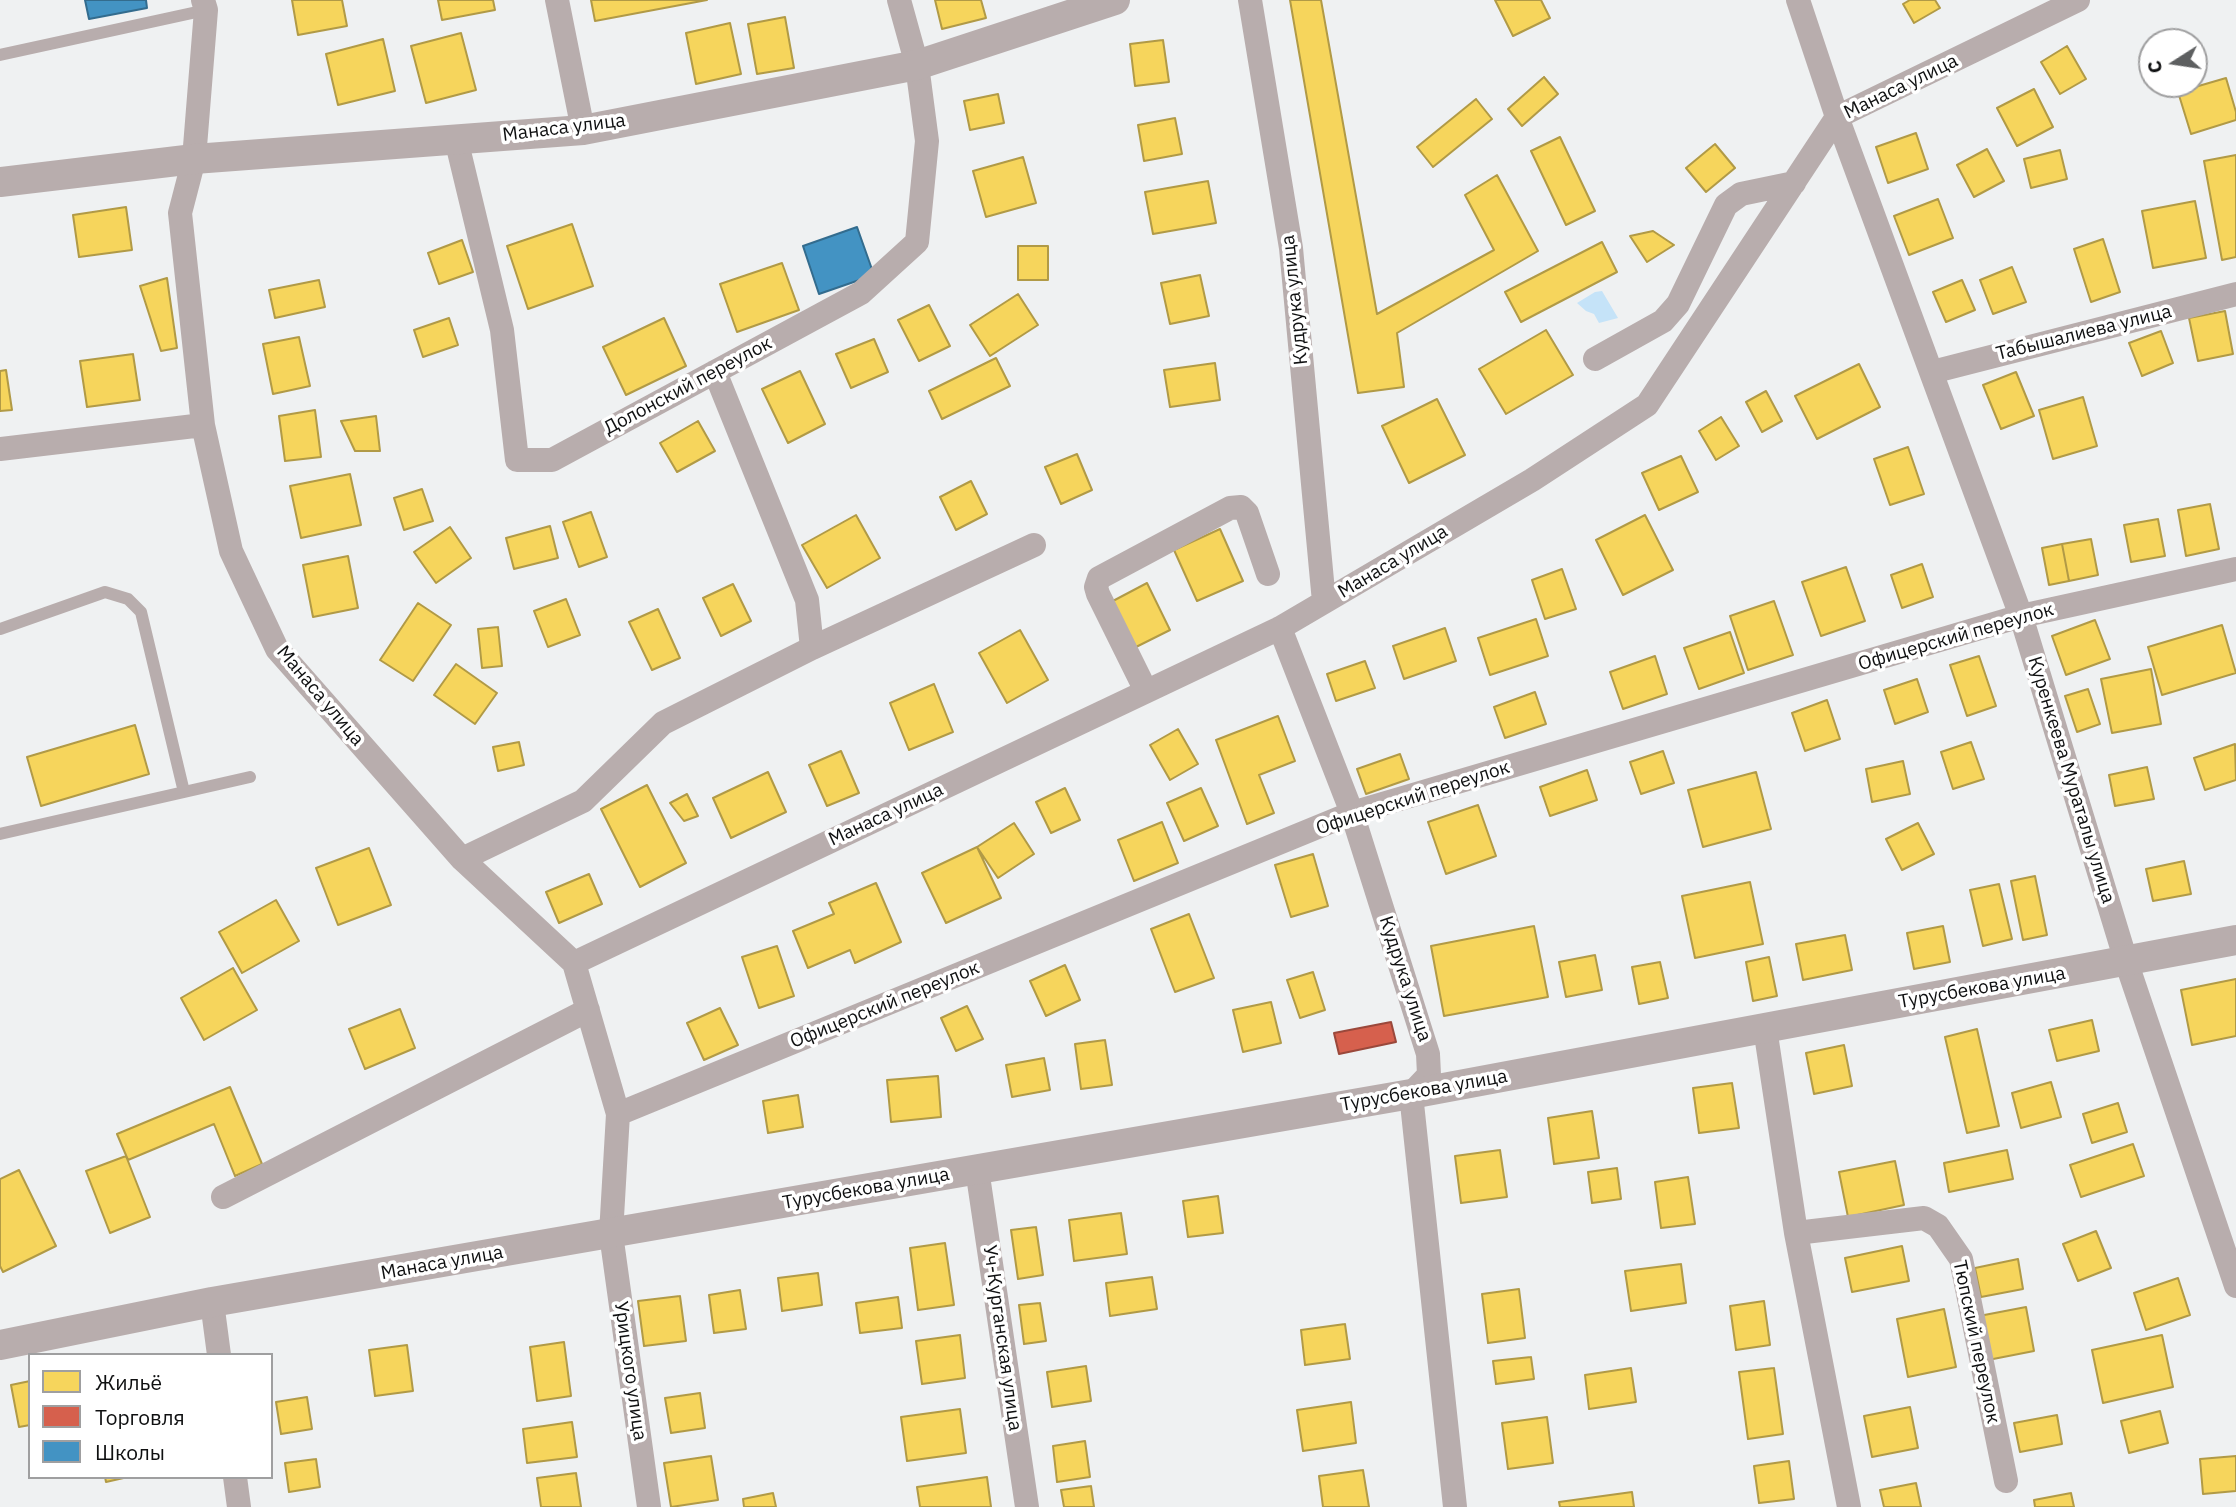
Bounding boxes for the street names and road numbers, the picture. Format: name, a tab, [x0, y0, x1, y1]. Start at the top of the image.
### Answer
street label: Манаса улица	[1840, 50, 1962, 124]
street label: Манаса улица	[501, 109, 627, 147]
street label: Кудрука улица	[1277, 234, 1313, 366]
street label: Табышалиева улица	[1994, 300, 2174, 366]
street label: Долонский переулок	[600, 332, 776, 440]
street label: Манаса улица	[1334, 520, 1452, 604]
street label: Офицерский переулок	[1856, 598, 2056, 676]
street label: Манаса улица	[272, 641, 368, 751]
street label: Куренкеева Мураталы улица	[2023, 654, 2119, 906]
street label: Офицерский переулок	[1313, 756, 1513, 840]
street label: Манаса улица	[825, 779, 947, 851]
street label: Кудрука улица	[1374, 913, 1436, 1045]
street label: Офицерский переулок	[787, 957, 983, 1053]
street label: Турусбекова улица	[1897, 962, 2067, 1014]
street label: Турусбекова улица	[1339, 1065, 1509, 1117]
street label: Турусбекова улица	[781, 1163, 951, 1215]
street label: Манаса улица	[379, 1241, 505, 1285]
street label: Уч-Курганская улица	[978, 1244, 1026, 1432]
street label: Тюпский переулок	[1948, 1258, 2004, 1426]
street label: Урицкого улица	[609, 1300, 651, 1442]

